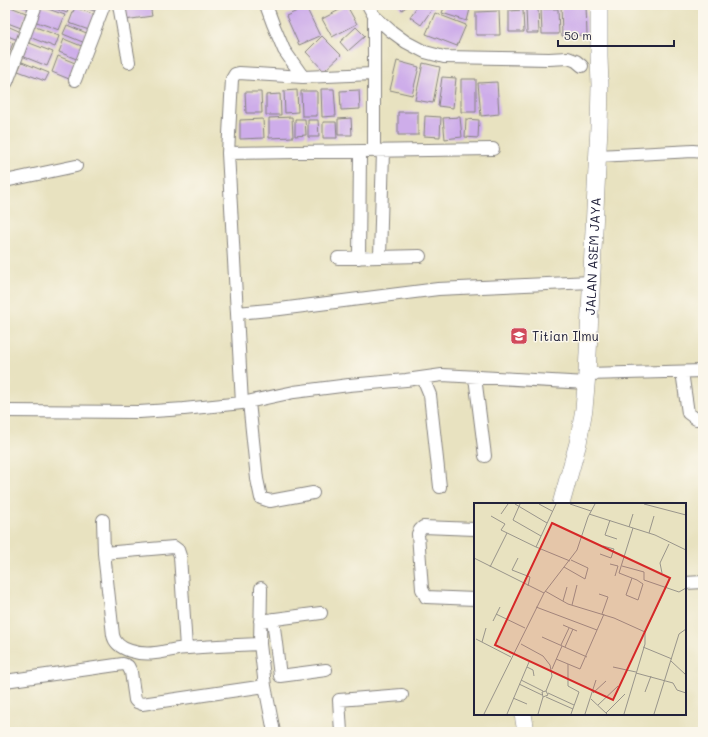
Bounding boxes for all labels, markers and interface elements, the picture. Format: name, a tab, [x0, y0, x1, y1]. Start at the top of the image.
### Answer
scale bar	[558, 22, 674, 48]
text: 50 m	[564, 27, 592, 43]
street label: JALAN ASEM JAYA	[581, 197, 604, 315]
school or university icon: Titian Ilmu	[509, 326, 529, 346]
place label: Titian Ilmu	[532, 327, 599, 344]
inset map	[474, 503, 686, 715]

